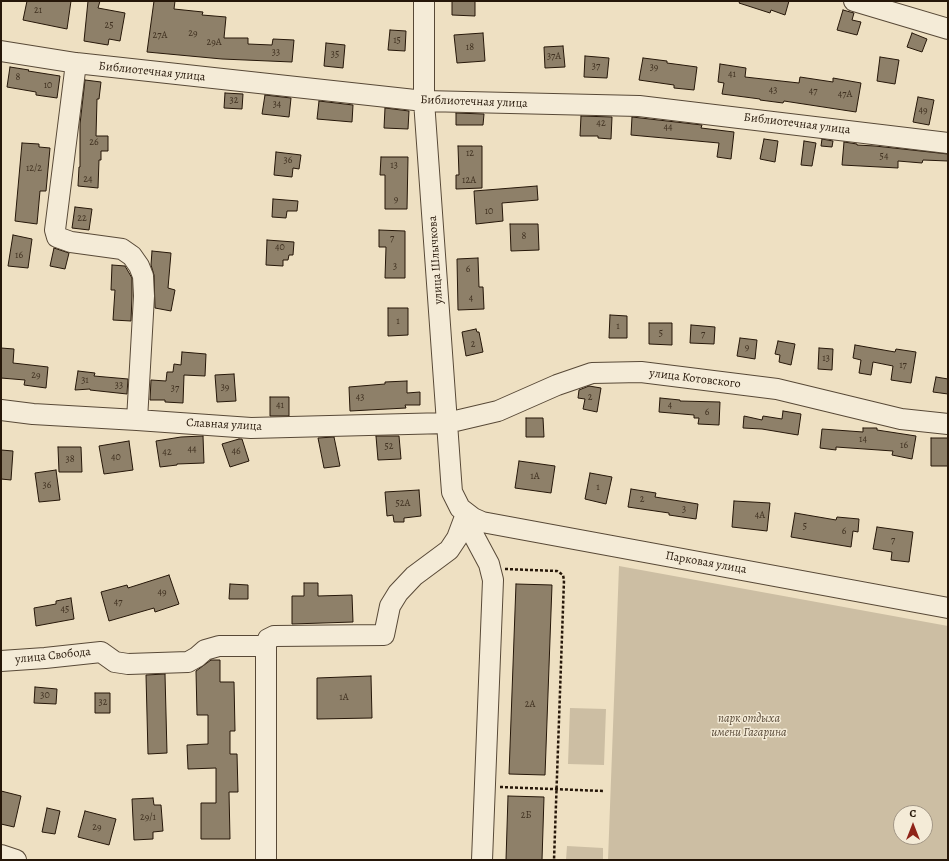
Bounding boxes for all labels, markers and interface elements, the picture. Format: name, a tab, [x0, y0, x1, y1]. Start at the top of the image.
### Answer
house number: 21	[34, 5, 42, 17]
house number: 25	[104, 20, 114, 32]
house number: 29	[188, 28, 198, 40]
house number: 27А	[153, 30, 167, 42]
house number: 15	[393, 35, 401, 47]
house number: 29А	[206, 37, 222, 49]
house number: 18	[466, 42, 474, 54]
house number: 33	[272, 47, 280, 59]
house number: 35	[331, 49, 339, 61]
house number: 37А	[547, 51, 561, 63]
street label: Библиотечная улица	[98, 59, 206, 85]
house number: 37	[592, 61, 600, 73]
house number: 39	[650, 62, 658, 74]
house number: 41	[728, 69, 736, 81]
house number: 8	[16, 72, 20, 84]
house number: 10	[44, 80, 52, 92]
house number: 43	[769, 85, 777, 97]
house number: 47	[809, 86, 817, 98]
house number: 47А	[838, 89, 852, 101]
street label: Библиотечная улица	[420, 93, 528, 111]
house number: 32	[230, 95, 238, 107]
house number: 34	[273, 99, 281, 111]
house number: 49	[918, 105, 928, 117]
street label: Библиотечная улица	[743, 110, 851, 138]
house number: 42	[596, 118, 606, 130]
house number: 44	[663, 122, 673, 134]
house number: 26	[89, 137, 99, 149]
house number: 12	[466, 148, 474, 160]
house number: 54	[880, 151, 888, 163]
house number: 36	[284, 155, 292, 167]
house number: 13	[390, 160, 398, 172]
house number: 12/2	[26, 163, 42, 175]
house number: 24	[83, 174, 93, 186]
house number: 12А	[462, 175, 476, 187]
house number: 9	[394, 194, 398, 206]
house number: 10	[485, 206, 493, 218]
house number: 22	[77, 213, 87, 225]
street label: улица Шлычкова	[426, 215, 446, 305]
house number: 8	[522, 231, 526, 243]
house number: 7	[390, 233, 394, 245]
house number: 40	[275, 242, 285, 254]
house number: 16	[15, 250, 23, 262]
house number: 3	[393, 261, 397, 273]
house number: 6	[466, 264, 470, 276]
house number: 4	[469, 293, 473, 305]
house number: 1	[396, 316, 400, 328]
house number: 1	[616, 321, 620, 333]
house number: 5	[659, 328, 663, 340]
house number: 7	[701, 329, 705, 341]
house number: 2	[471, 339, 475, 351]
house number: 9	[745, 342, 749, 354]
house number: 13	[822, 353, 830, 365]
house number: 17	[899, 360, 907, 372]
street label: улица Котовского	[649, 366, 741, 392]
house number: 29	[31, 370, 41, 382]
house number: 31	[81, 375, 89, 387]
house number: 33	[115, 380, 123, 392]
house number: 39	[221, 382, 229, 394]
house number: 37	[171, 383, 179, 395]
house number: 43	[356, 392, 364, 404]
house number: 2	[588, 392, 592, 404]
house number: 41	[276, 400, 284, 412]
house number: 4	[668, 400, 672, 412]
house number: 6	[705, 407, 709, 419]
street label: Славная улица	[186, 416, 262, 434]
house number: 14	[859, 434, 867, 446]
house number: 16	[900, 440, 908, 452]
house number: 52	[384, 441, 394, 453]
house number: 44	[187, 444, 197, 456]
house number: 46	[231, 446, 241, 458]
house number: 42	[162, 447, 172, 459]
house number: 40	[111, 452, 121, 464]
house number: 38	[65, 454, 75, 466]
house number: 1А	[530, 471, 540, 483]
house number: 36	[43, 480, 51, 492]
house number: 1	[596, 482, 600, 494]
house number: 2	[640, 494, 644, 506]
house number: 52А	[396, 498, 410, 510]
house number: 3	[682, 504, 686, 516]
house number: 4А	[755, 510, 765, 522]
house number: 5	[803, 521, 807, 533]
house number: 6	[842, 526, 846, 538]
house number: 7	[891, 535, 895, 547]
street label: Парковая улица	[664, 549, 748, 577]
house number: 49	[157, 587, 167, 599]
house number: 47	[114, 597, 122, 609]
house number: 45	[61, 604, 69, 616]
street label: улица Свобода	[15, 645, 91, 667]
house number: 30	[40, 690, 50, 702]
house number: 1А	[339, 692, 349, 704]
house number: 32	[99, 697, 107, 709]
house number: 2А	[525, 699, 535, 711]
park label: парк отдыха имени Гагарина	[711, 712, 787, 740]
north arrow	[893, 805, 933, 845]
text: С	[910, 806, 916, 821]
house number: 2Б	[521, 810, 531, 822]
house number: 29/1	[140, 812, 156, 824]
house number: 29	[92, 822, 102, 834]

